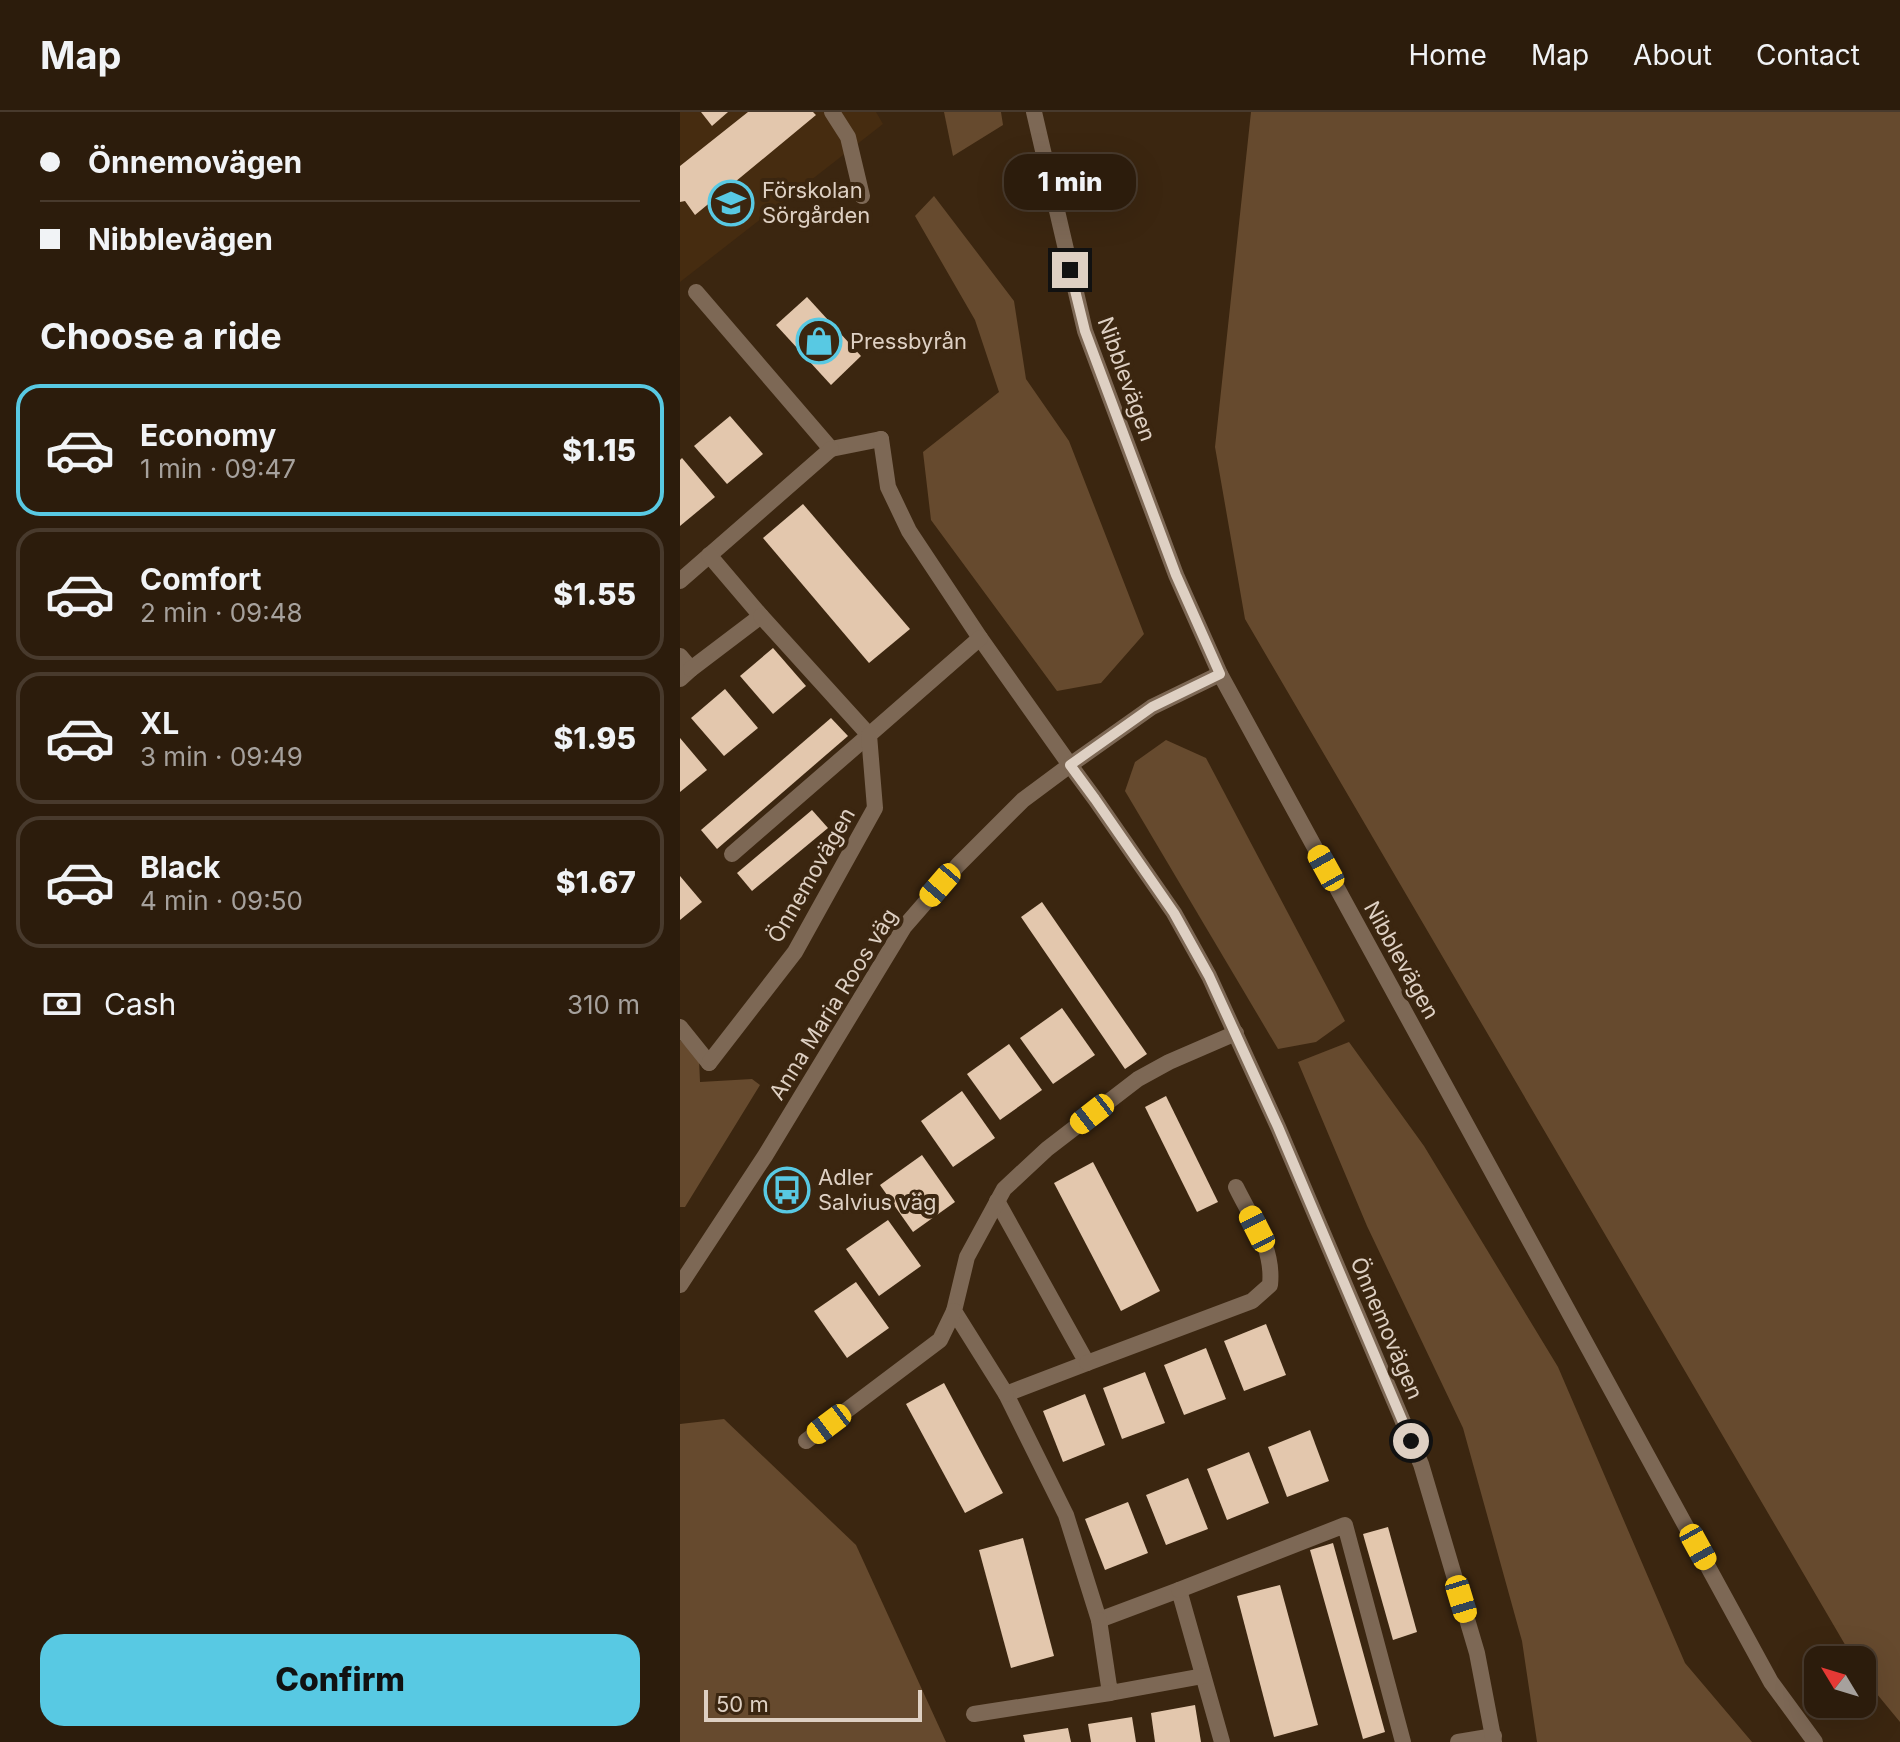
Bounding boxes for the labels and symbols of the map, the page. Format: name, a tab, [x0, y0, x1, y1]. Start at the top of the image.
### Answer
callout: 1 min	[1004, 154, 1136, 210]
place label: Förskolan Sörgården	[762, 177, 870, 228]
school or university icon: Förskolan Sörgården	[707, 179, 755, 227]
route end	[1052, 252, 1088, 288]
street label: Nibblevägen	[1092, 313, 1162, 445]
shop icon: Pressbyrån	[795, 317, 843, 365]
place label: Pressbyrån	[850, 328, 967, 354]
street label: Önnemovägen	[762, 803, 860, 947]
car	[1304, 841, 1348, 895]
car	[915, 859, 965, 911]
street label: Nibblevägen	[1359, 897, 1445, 1023]
street label: Anna Maria Roos väg	[764, 904, 902, 1104]
car	[1066, 1090, 1118, 1138]
place label: Adler Salvius väg	[818, 1164, 937, 1215]
bus stop icon: Adler Salvius väg	[763, 1166, 811, 1214]
car	[1235, 1202, 1279, 1256]
street label: Önnemovägen	[1345, 1253, 1429, 1403]
car	[803, 1400, 855, 1448]
route start	[1393, 1423, 1429, 1459]
car	[1676, 1520, 1720, 1574]
car	[1443, 1573, 1479, 1625]
north arrow	[1804, 1646, 1876, 1718]
scale bar	[704, 1686, 922, 1722]

